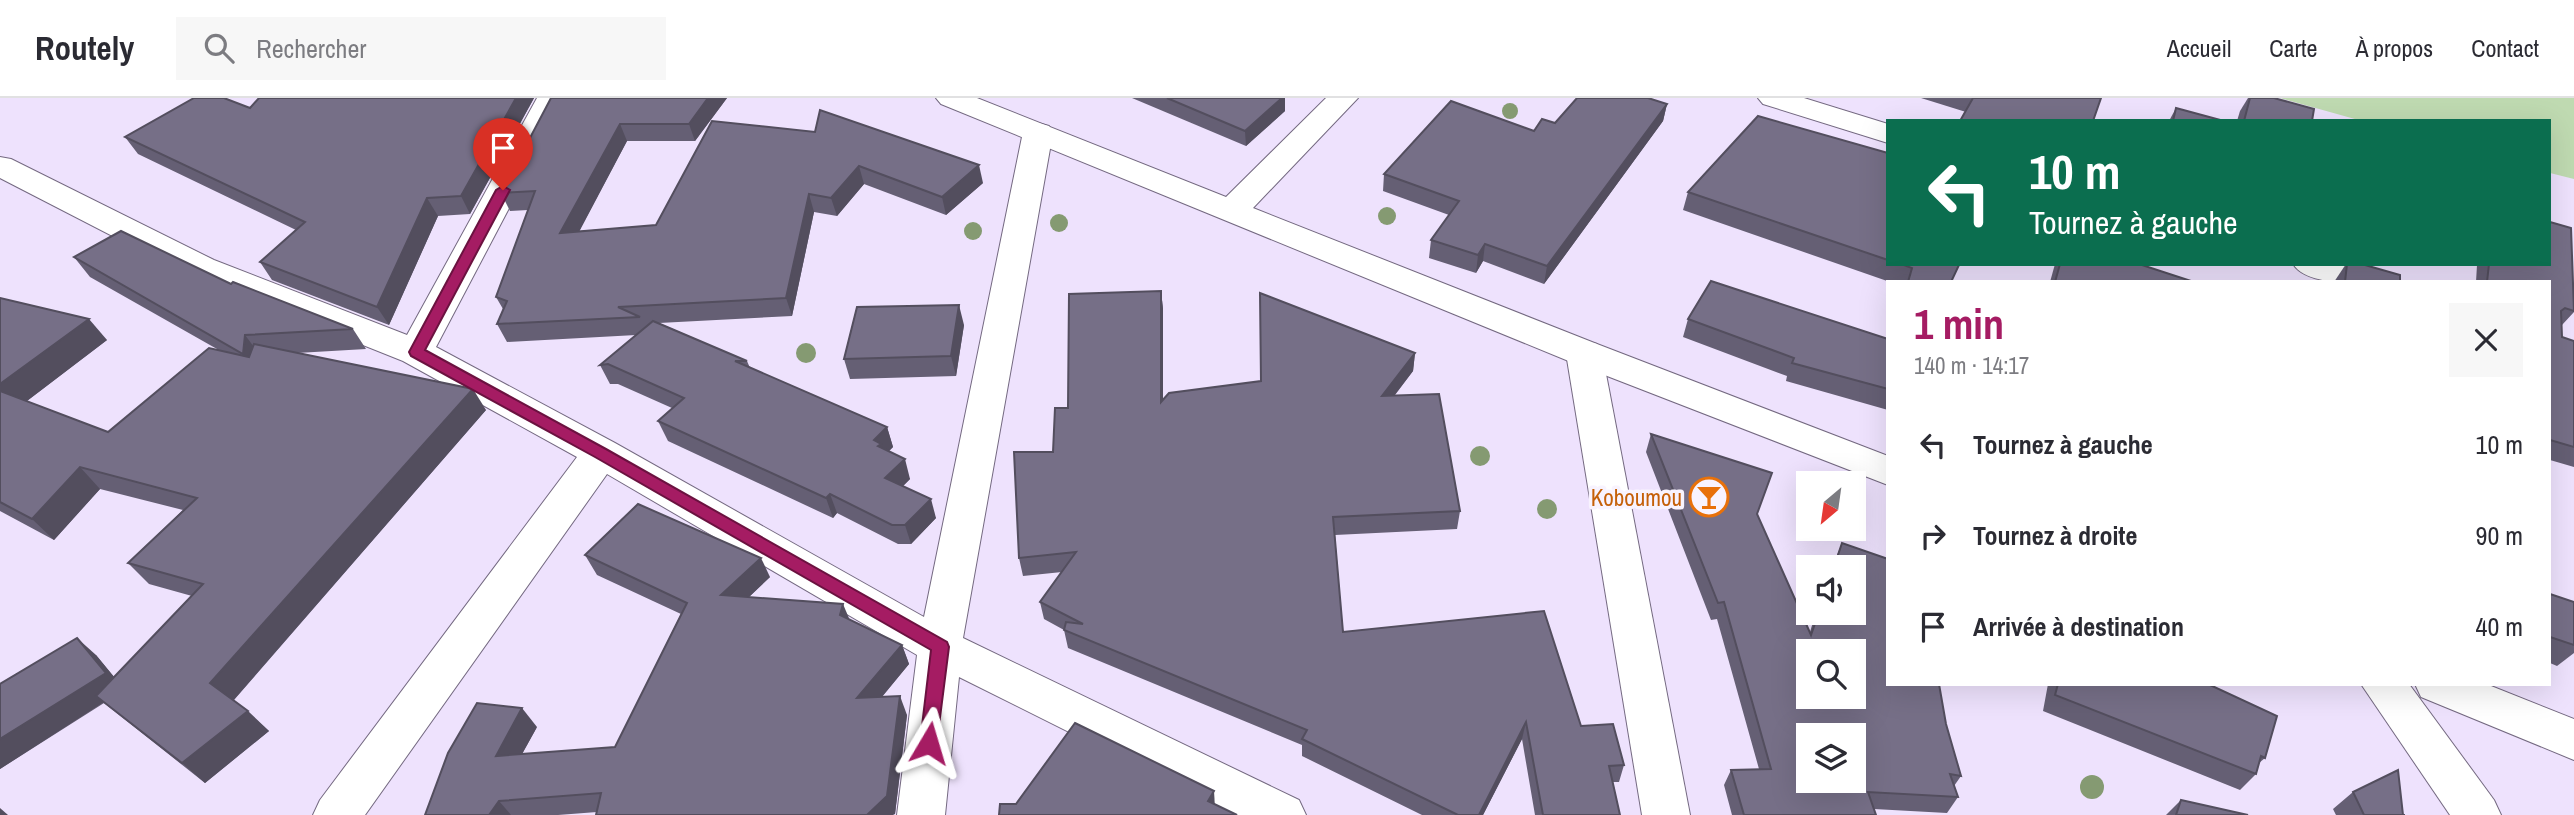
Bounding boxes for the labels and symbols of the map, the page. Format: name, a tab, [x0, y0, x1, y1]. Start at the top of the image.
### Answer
pin	[473, 118, 533, 190]
north arrow	[1796, 471, 1866, 541]
bar icon: Koboumou	[1688, 476, 1730, 518]
place label: Koboumou	[1591, 482, 1682, 513]
position arrow	[892, 706, 966, 780]

